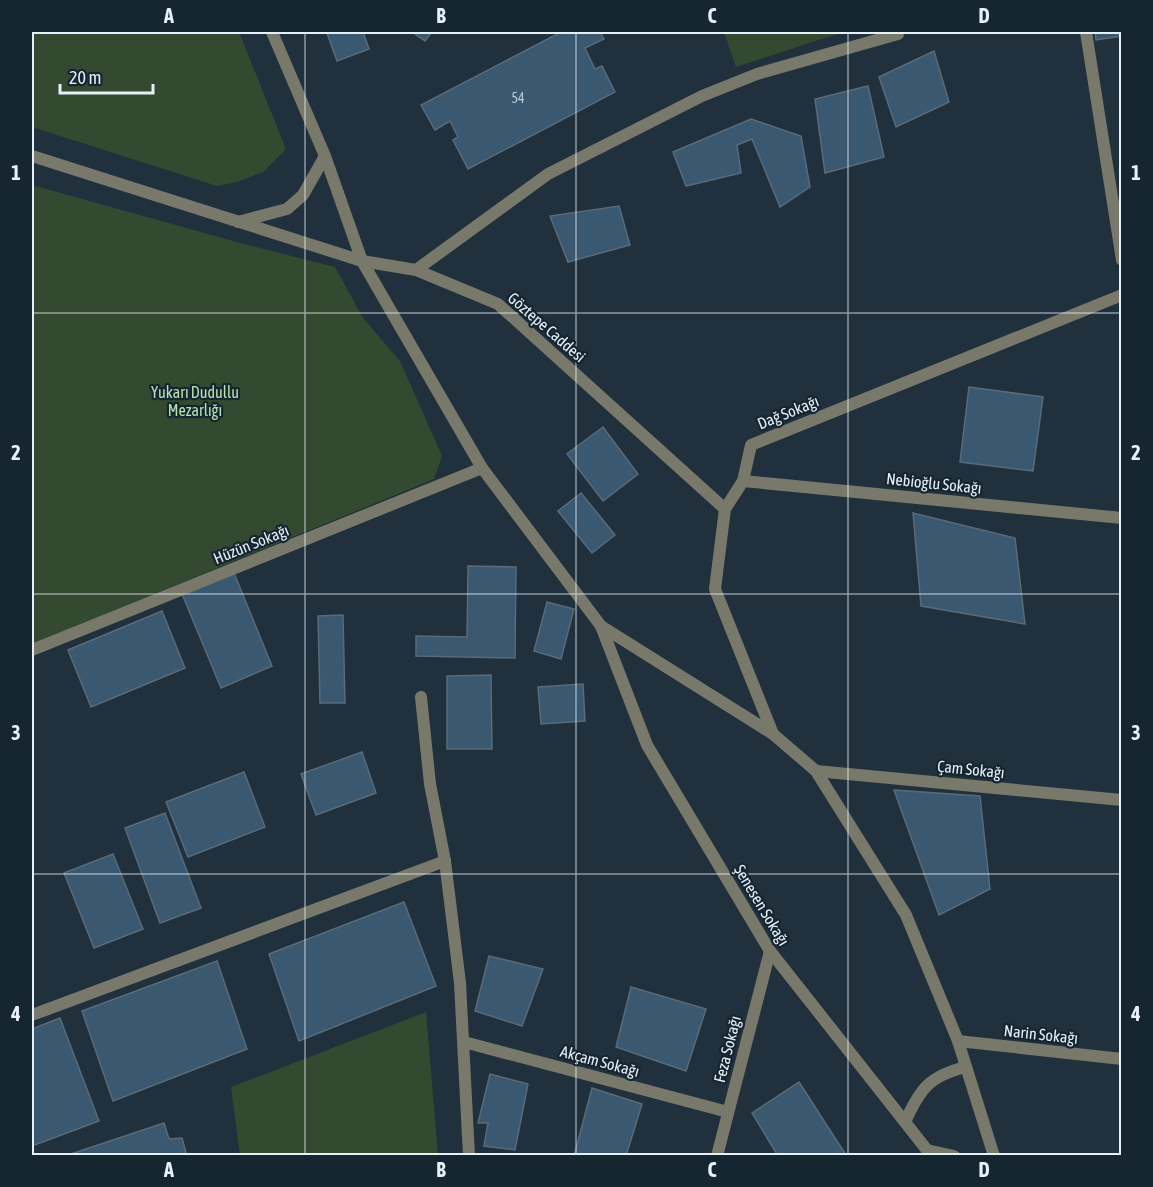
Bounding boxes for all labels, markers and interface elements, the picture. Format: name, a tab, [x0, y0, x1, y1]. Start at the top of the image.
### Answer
text: A	[163, 4, 174, 27]
text: B	[436, 4, 446, 27]
text: C	[708, 4, 717, 27]
text: D	[978, 4, 990, 27]
scale bar	[60, 57, 153, 95]
text: 20 m	[69, 67, 101, 88]
house number: 54	[511, 90, 525, 106]
text: 1	[11, 161, 21, 184]
text: 1	[1131, 161, 1141, 184]
street label: Göztepe Caddesi	[504, 288, 589, 366]
park label: Yukarı Dudullu Mezarlığı	[151, 383, 239, 420]
street label: Dağ Sokağı	[755, 392, 822, 433]
text: 2	[11, 441, 21, 464]
text: 2	[1131, 441, 1141, 464]
street label: Nebioğlu Sokağı	[885, 469, 983, 498]
street label: Hüzün Sokağı	[211, 521, 292, 568]
text: 3	[11, 721, 21, 744]
text: 3	[1131, 721, 1141, 744]
street label: Çam Sokağı	[936, 757, 1006, 782]
street label: Şenesen Sokağı	[730, 861, 793, 949]
text: 4	[10, 1002, 21, 1025]
text: 4	[1130, 1002, 1141, 1025]
street label: Feza Sokağı	[710, 1014, 745, 1084]
street label: Narin Sokağı	[1003, 1021, 1079, 1048]
street label: Akçam Sokağı	[558, 1042, 641, 1081]
text: A	[163, 1158, 174, 1181]
text: B	[436, 1158, 446, 1181]
text: C	[708, 1158, 717, 1181]
text: D	[978, 1158, 990, 1181]

